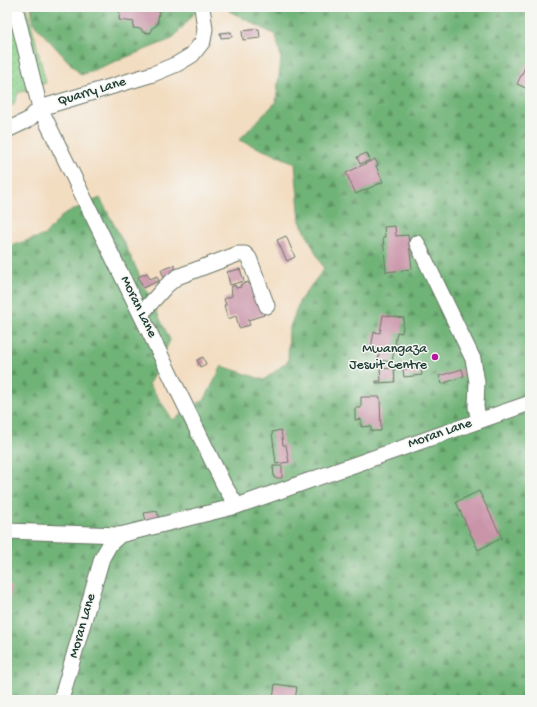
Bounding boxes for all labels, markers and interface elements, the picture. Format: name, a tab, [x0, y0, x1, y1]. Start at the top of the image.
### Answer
street label: Quarry Lane	[56, 73, 129, 110]
street label: Moran Lane	[116, 273, 161, 341]
place label: Mwangaza Jesuit Centre	[349, 341, 428, 374]
marker: Mwangaza Jesuit Centre	[430, 352, 440, 362]
street label: Moran Lane	[406, 415, 475, 453]
street label: Moran Lane	[66, 591, 101, 660]

